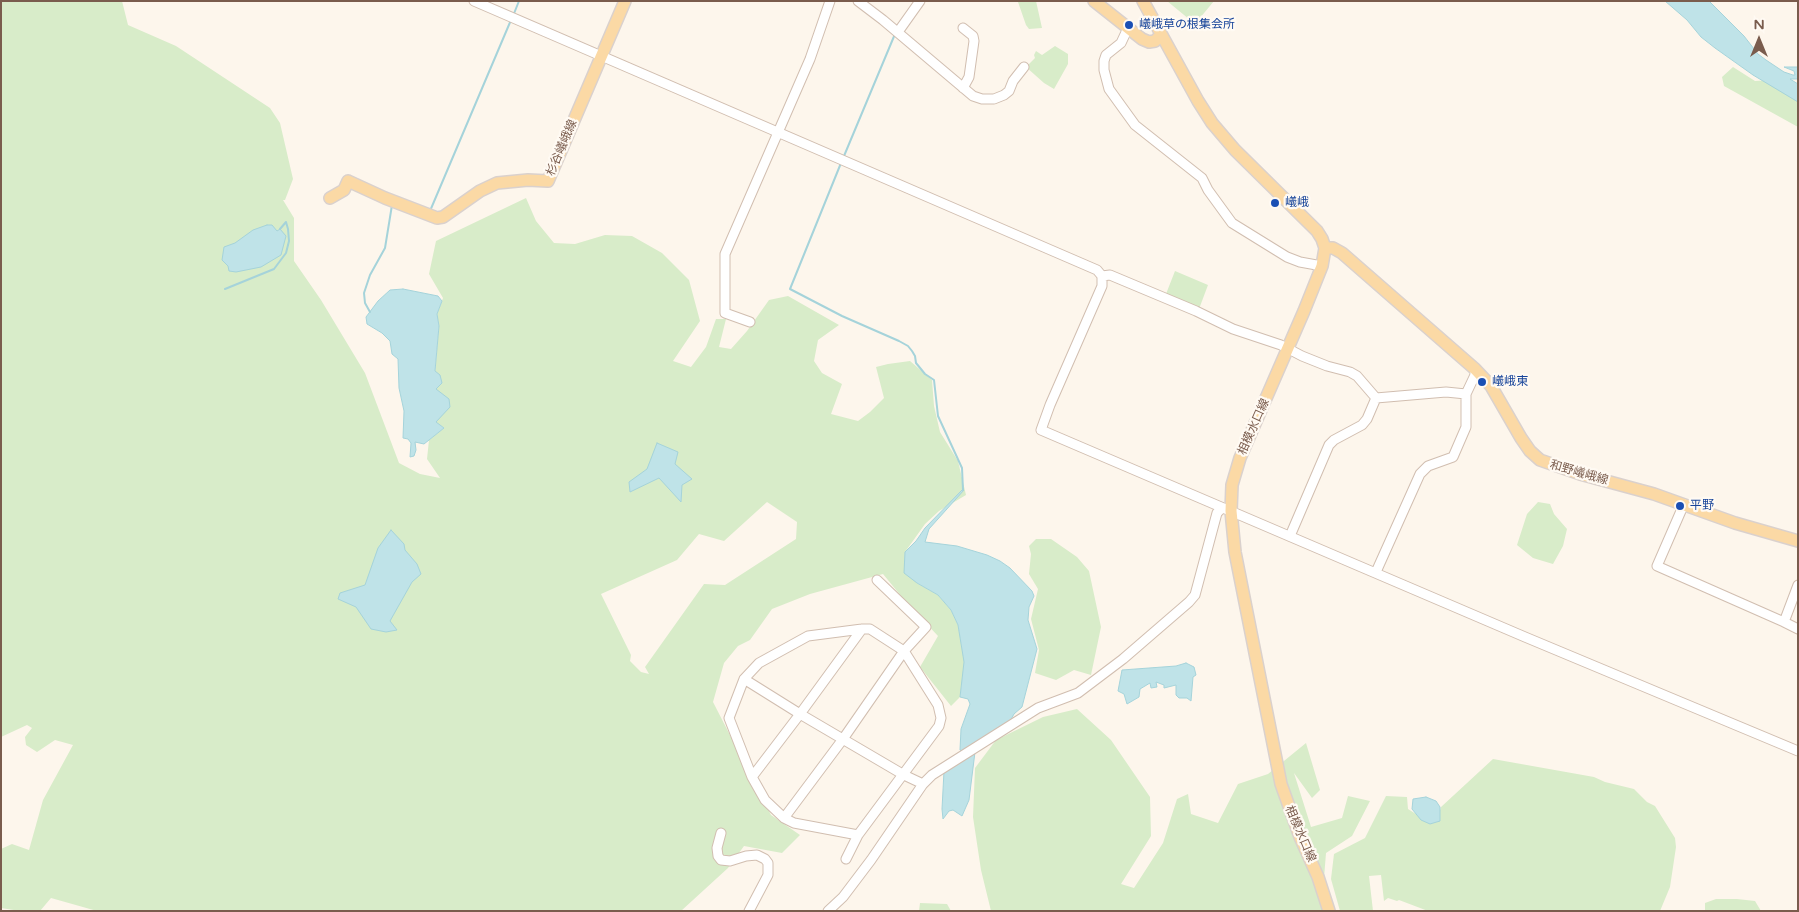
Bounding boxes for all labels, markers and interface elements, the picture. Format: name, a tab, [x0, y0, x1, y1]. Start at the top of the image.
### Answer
north arrow	[1734, 15, 1784, 65]
text: N	[1753, 16, 1765, 33]
place label: 嶬峨草の根集会所	[1139, 18, 1235, 32]
marker: 嶬峨草の根集会所	[1123, 19, 1135, 31]
street label: 杉谷嶬峨線	[544, 118, 580, 178]
place label: 嶬峨	[1285, 196, 1309, 210]
marker: 嶬峨	[1269, 197, 1281, 209]
place label: 嶬峨東	[1492, 375, 1528, 389]
marker: 嶬峨東	[1476, 376, 1488, 388]
street label: 相模水口線	[1235, 397, 1273, 457]
street label: 和野嶬峨線	[1548, 458, 1610, 488]
place label: 平野	[1690, 499, 1714, 513]
marker: 平野	[1674, 500, 1686, 512]
street label: 相模水口線	[1282, 804, 1318, 864]

